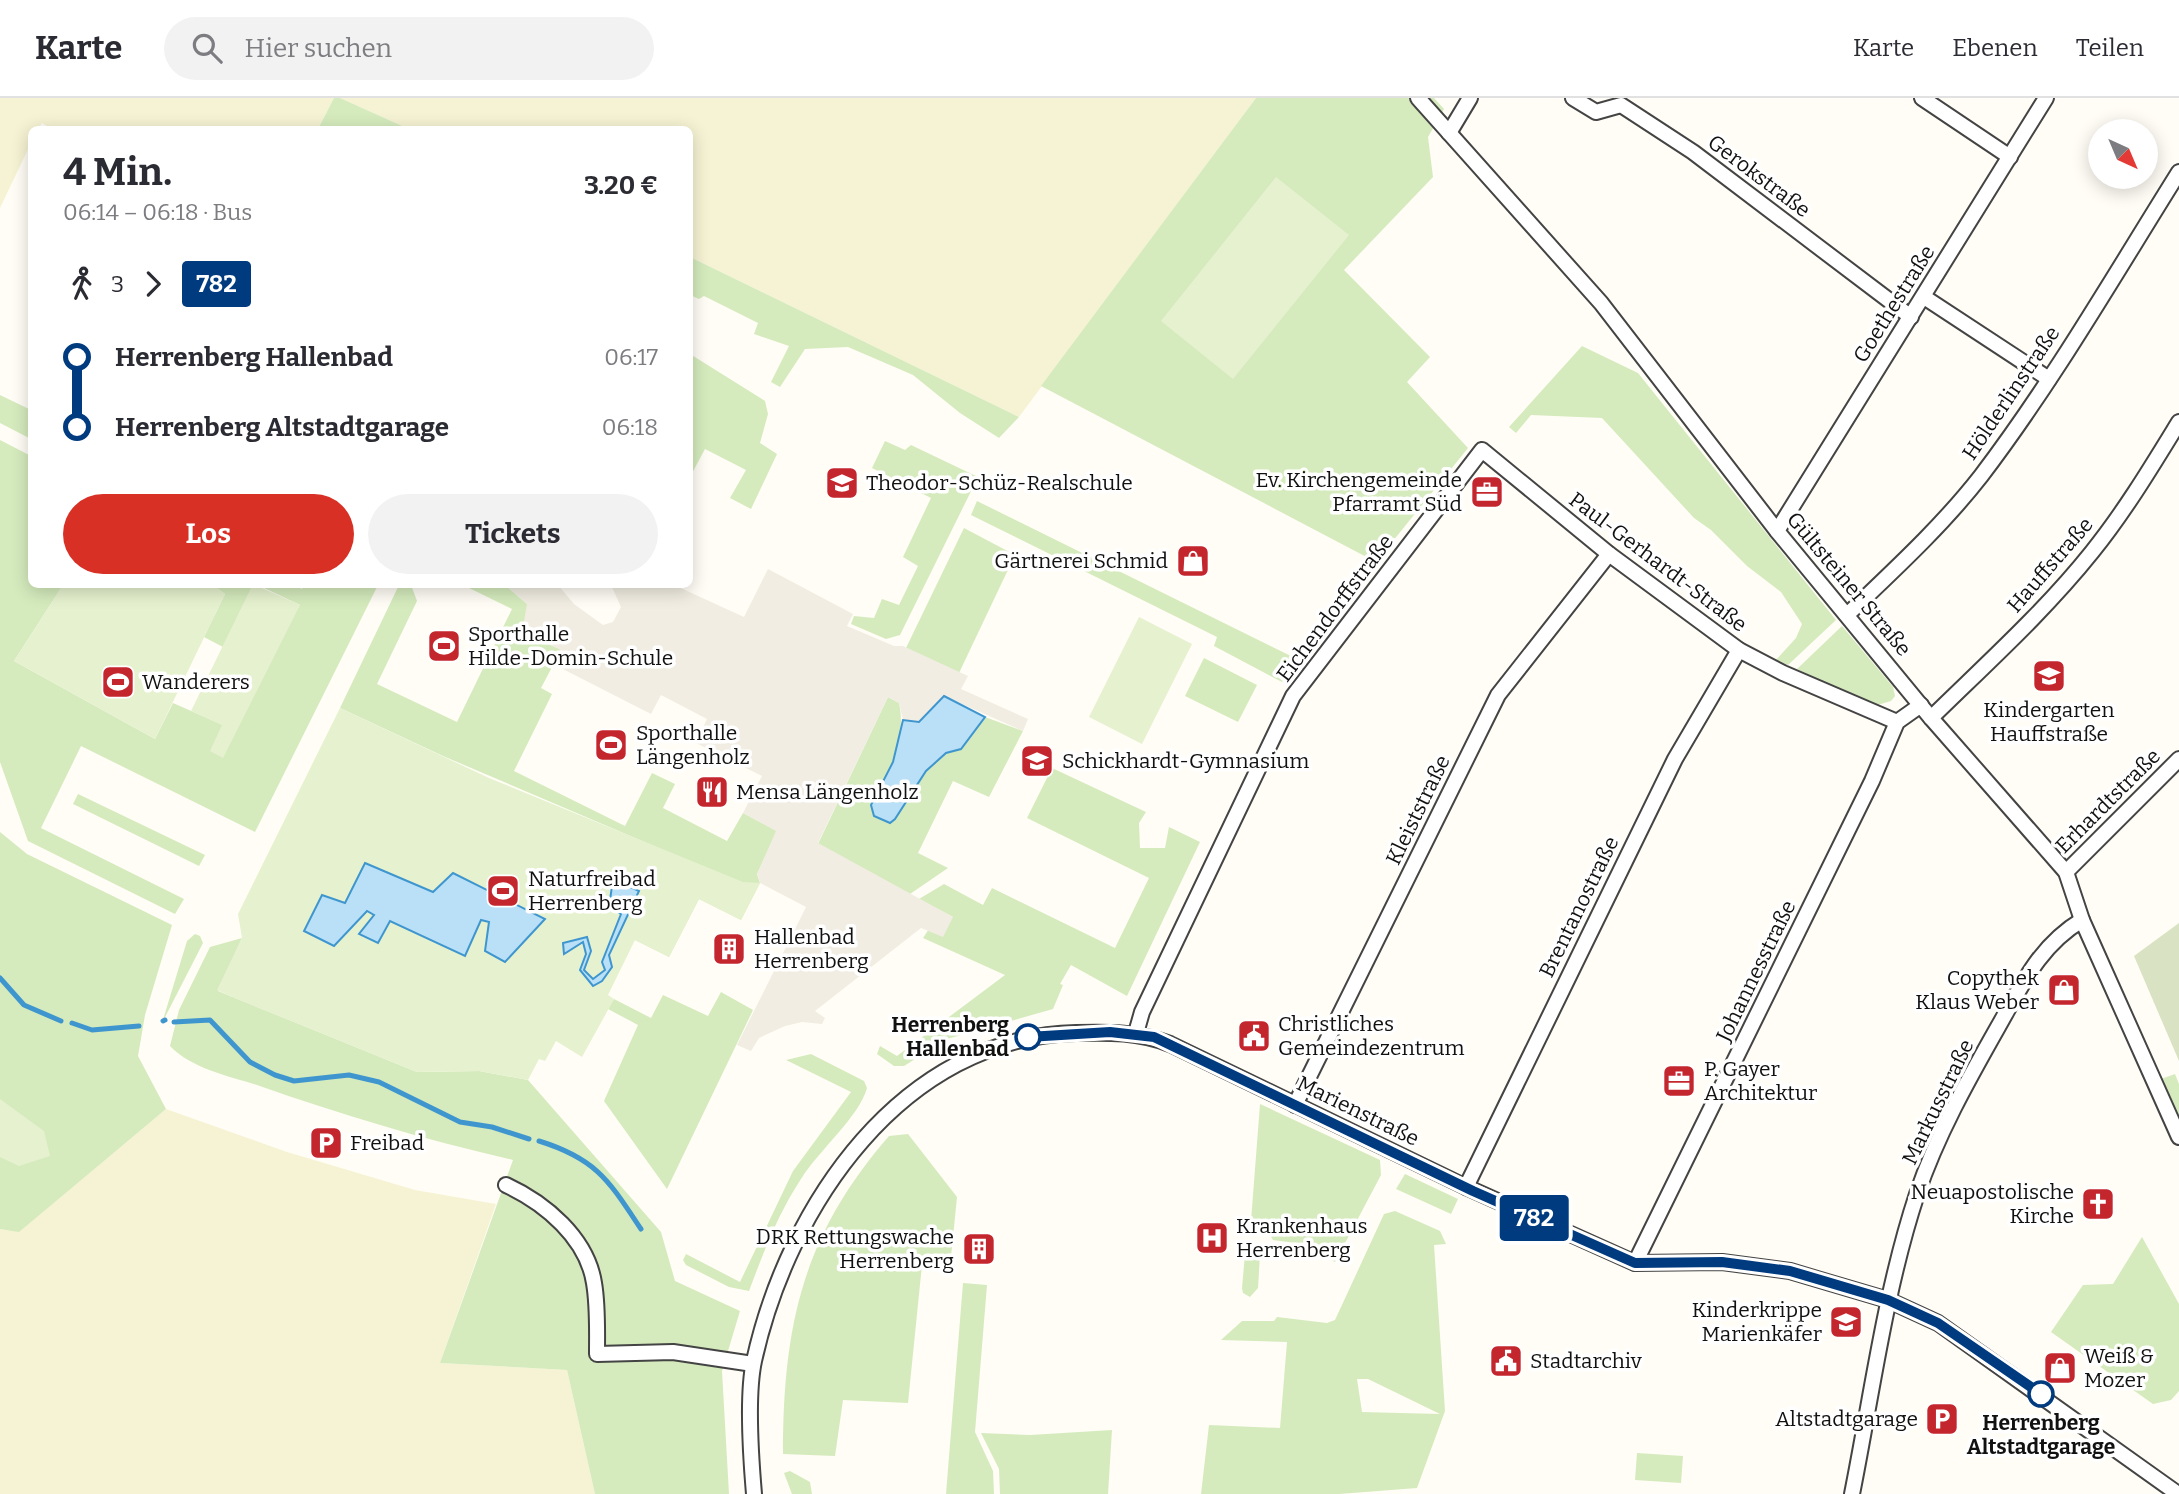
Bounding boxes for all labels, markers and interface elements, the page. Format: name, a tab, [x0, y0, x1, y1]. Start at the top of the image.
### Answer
search box	[164, 17, 654, 80]
text: Karte	[35, 28, 122, 68]
icon: search	[188, 29, 226, 67]
text: Hier suchen	[244, 33, 392, 64]
text: Karte	[1853, 34, 1914, 62]
text: Ebenen	[1952, 34, 2038, 62]
text: Teilen	[2076, 34, 2144, 62]
north arrow	[2088, 119, 2158, 189]
map controls	[2088, 119, 2158, 189]
street label: Gerokstraße	[1703, 129, 1815, 223]
text: 4 Min.	[63, 149, 172, 195]
text: 3.20 €	[584, 170, 658, 201]
text: 06:14 – 06:18 · Bus	[63, 198, 252, 226]
street label: Goethestraße	[1848, 240, 1940, 368]
icon: walk	[63, 265, 101, 303]
icon: forward	[134, 265, 172, 303]
text: 3	[111, 270, 124, 298]
text: 782	[196, 270, 237, 298]
street label: Hölderlinstraße	[1957, 321, 2065, 465]
text: Herrenberg Hallenbad	[115, 342, 393, 373]
text: 06:17	[604, 343, 658, 371]
text: Herrenberg Altstadtgarage	[115, 412, 449, 443]
text: 06:18	[602, 413, 658, 441]
school or university icon: Theodor-Schüz-Realschule	[823, 464, 861, 502]
place label: Ev. Kirchengemeinde Pfarramt Süd	[1256, 467, 1462, 517]
place label: Theodor-Schüz-Realschule	[866, 470, 1133, 496]
office icon: Ev. Kirchengemeinde Pfarramt Süd	[1468, 473, 1506, 511]
street label: Paul-Gerhardt-Straße	[1564, 487, 1752, 637]
button: Los	[63, 494, 354, 574]
button: Tickets	[368, 494, 658, 574]
street label: Gültsteiner Straße	[1781, 507, 1917, 661]
street label: Hauffstraße	[2002, 512, 2098, 618]
street label: Eichendorffstraße	[1271, 529, 1399, 687]
shop icon: Gärtnerei Schmid	[1174, 542, 1212, 580]
place label: Gärtnerei Schmid	[994, 548, 1168, 574]
place label: Sporthalle Hilde-Domin-Schule	[468, 621, 673, 671]
sports icon: Sporthalle Hilde-Domin-Schule	[425, 627, 463, 665]
school or university icon: Kindergarten Hauffstraße	[2030, 657, 2068, 695]
sports icon: Wanderers	[99, 663, 137, 701]
place label: Wanderers	[142, 669, 250, 695]
place label: Kindergarten Hauffstraße	[1983, 697, 2115, 747]
place label: Sporthalle Längenholz	[636, 720, 750, 770]
sports icon: Sporthalle Längenholz	[592, 726, 630, 764]
school or university icon: Schickhardt-Gymnasium	[1018, 742, 1056, 780]
street label: Erhardtstraße	[2050, 743, 2166, 859]
place label: Schickhardt-Gymnasium	[1062, 748, 1309, 774]
street label: Kleiststraße	[1380, 751, 1456, 869]
restaurant icon: Mensa Längenholz	[693, 773, 731, 811]
place label: Mensa Längenholz	[736, 779, 919, 805]
street label: Brentanostraße	[1534, 832, 1624, 982]
place label: Naturfreibad Herrenberg	[528, 866, 656, 916]
sports icon: Naturfreibad Herrenberg	[484, 872, 522, 910]
street label: Johannesstraße	[1710, 896, 1801, 1047]
place label: Hallenbad Herrenberg	[754, 924, 869, 974]
building icon: Hallenbad Herrenberg	[710, 930, 748, 968]
place label: Copythek Klaus Weber	[1915, 965, 2039, 1015]
shop icon: Copythek Klaus Weber	[2045, 971, 2083, 1009]
place label: Christliches Gemeindezentrum	[1278, 1011, 1465, 1061]
place label: Herrenberg Hallenbad	[891, 1012, 1009, 1062]
public building icon: Christliches Gemeindezentrum	[1235, 1017, 1273, 1055]
marker: Herrenberg Hallenbad	[1015, 1024, 1041, 1050]
street label: Markusstraße	[1896, 1035, 1980, 1169]
place label: P. Gayer Architektur	[1704, 1056, 1817, 1106]
office icon: P. Gayer Architektur	[1660, 1062, 1698, 1100]
street label: Marienstraße	[1293, 1070, 1423, 1152]
parking icon: Freibad	[307, 1124, 345, 1162]
place label: Freibad	[350, 1130, 424, 1156]
place label: Neuapostolische Kirche	[1910, 1179, 2074, 1229]
church icon: Neuapostolische Kirche	[2079, 1185, 2117, 1223]
line badge: 782	[1494, 1195, 1574, 1241]
text: 782	[1514, 1204, 1554, 1232]
place label: Krankenhaus Herrenberg	[1236, 1213, 1368, 1263]
hospital icon: Krankenhaus Herrenberg	[1193, 1219, 1231, 1257]
place label: DRK Rettungswache Herrenberg	[756, 1224, 954, 1274]
building icon: DRK Rettungswache Herrenberg	[960, 1230, 998, 1268]
place label: Kinderkrippe Marienkäfer	[1692, 1297, 1822, 1347]
school or university icon: Kinderkrippe Marienkäfer	[1827, 1303, 1865, 1341]
public building icon: Stadtarchiv	[1487, 1342, 1525, 1380]
place label: Weiß & Mozer	[2084, 1343, 2154, 1393]
place label: Stadtarchiv	[1530, 1348, 1643, 1374]
shop icon: Weiß & Mozer	[2041, 1349, 2079, 1387]
marker: Herrenberg Altstadtgarage	[2028, 1381, 2054, 1407]
parking icon: Altstadtgarage	[1923, 1400, 1961, 1438]
place label: Altstadtgarage	[1775, 1406, 1918, 1432]
place label: Herrenberg Altstadtgarage	[1967, 1410, 2115, 1460]

